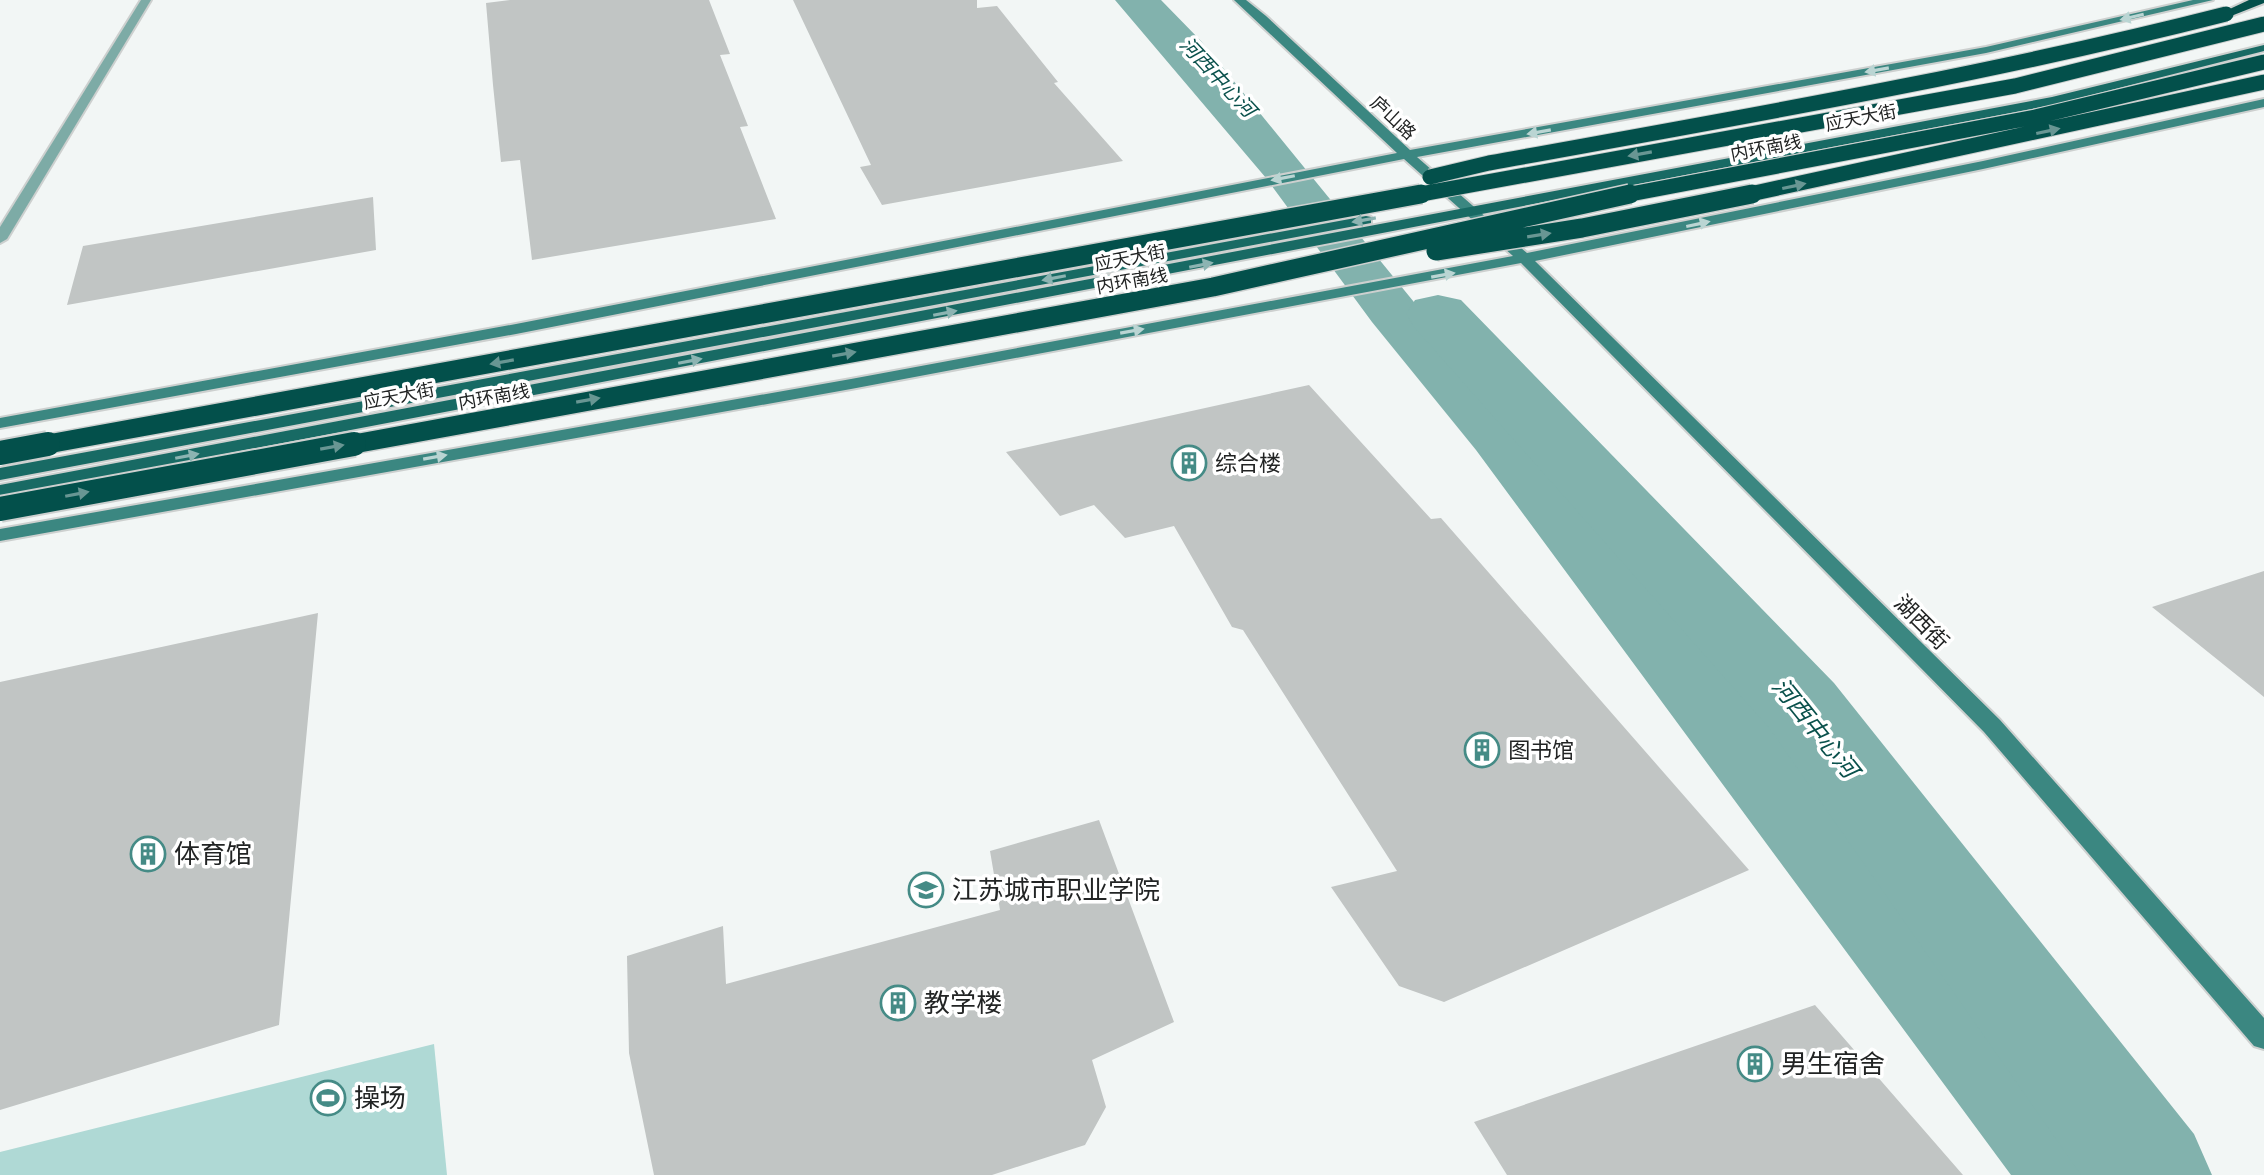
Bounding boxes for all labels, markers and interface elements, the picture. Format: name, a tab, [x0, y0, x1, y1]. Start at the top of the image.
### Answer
one-way arrow	[2119, 11, 2144, 24]
water label: 河西中心河	[1174, 32, 1264, 125]
one-way arrow	[1865, 65, 1890, 77]
street label: 庐山路	[1366, 91, 1421, 144]
street label: 应天大街	[1823, 99, 1898, 136]
one-way arrow	[2036, 124, 2061, 137]
one-way arrow	[1526, 126, 1551, 138]
street label: 内环南线	[1728, 129, 1803, 166]
one-way arrow	[1627, 148, 1652, 160]
one-way arrow	[1270, 173, 1295, 185]
one-way arrow	[1782, 179, 1807, 192]
one-way arrow	[1352, 215, 1377, 227]
one-way arrow	[1685, 217, 1710, 230]
one-way arrow	[1526, 228, 1551, 241]
street label: 应天大街	[1092, 239, 1167, 276]
one-way arrow	[1189, 259, 1214, 271]
street label: 内环南线	[1094, 263, 1169, 298]
one-way arrow	[1430, 268, 1455, 280]
one-way arrow	[1041, 273, 1066, 285]
one-way arrow	[933, 307, 958, 319]
one-way arrow	[1120, 325, 1145, 337]
one-way arrow	[832, 347, 857, 359]
one-way arrow	[678, 355, 703, 367]
one-way arrow	[490, 356, 515, 368]
street label: 应天大街	[361, 377, 436, 414]
street label: 内环南线	[456, 379, 531, 414]
one-way arrow	[576, 394, 601, 406]
one-way arrow	[320, 440, 345, 452]
building icon: 综合楼	[1170, 444, 1208, 482]
one-way arrow	[174, 449, 199, 462]
place label: 综合楼	[1215, 449, 1281, 477]
one-way arrow	[423, 451, 448, 463]
one-way arrow	[64, 488, 89, 500]
street label: 湖西街	[1889, 589, 1955, 655]
water label: 河西中心河	[1766, 671, 1868, 787]
building icon: 图书馆	[1463, 731, 1501, 769]
place label: 图书馆	[1508, 736, 1574, 764]
building icon: 体育馆	[129, 835, 167, 873]
place label: 体育馆	[174, 837, 252, 870]
school or university icon: 江苏城市职业学院	[907, 871, 945, 909]
place label: 江苏城市职业学院	[952, 873, 1160, 906]
building icon: 教学楼	[879, 984, 917, 1022]
place label: 教学楼	[924, 986, 1002, 1019]
building icon: 男生宿舍	[1736, 1045, 1774, 1083]
place label: 男生宿舍	[1781, 1047, 1885, 1080]
sports icon: 操场	[309, 1079, 347, 1117]
place label: 操场	[354, 1081, 406, 1114]

